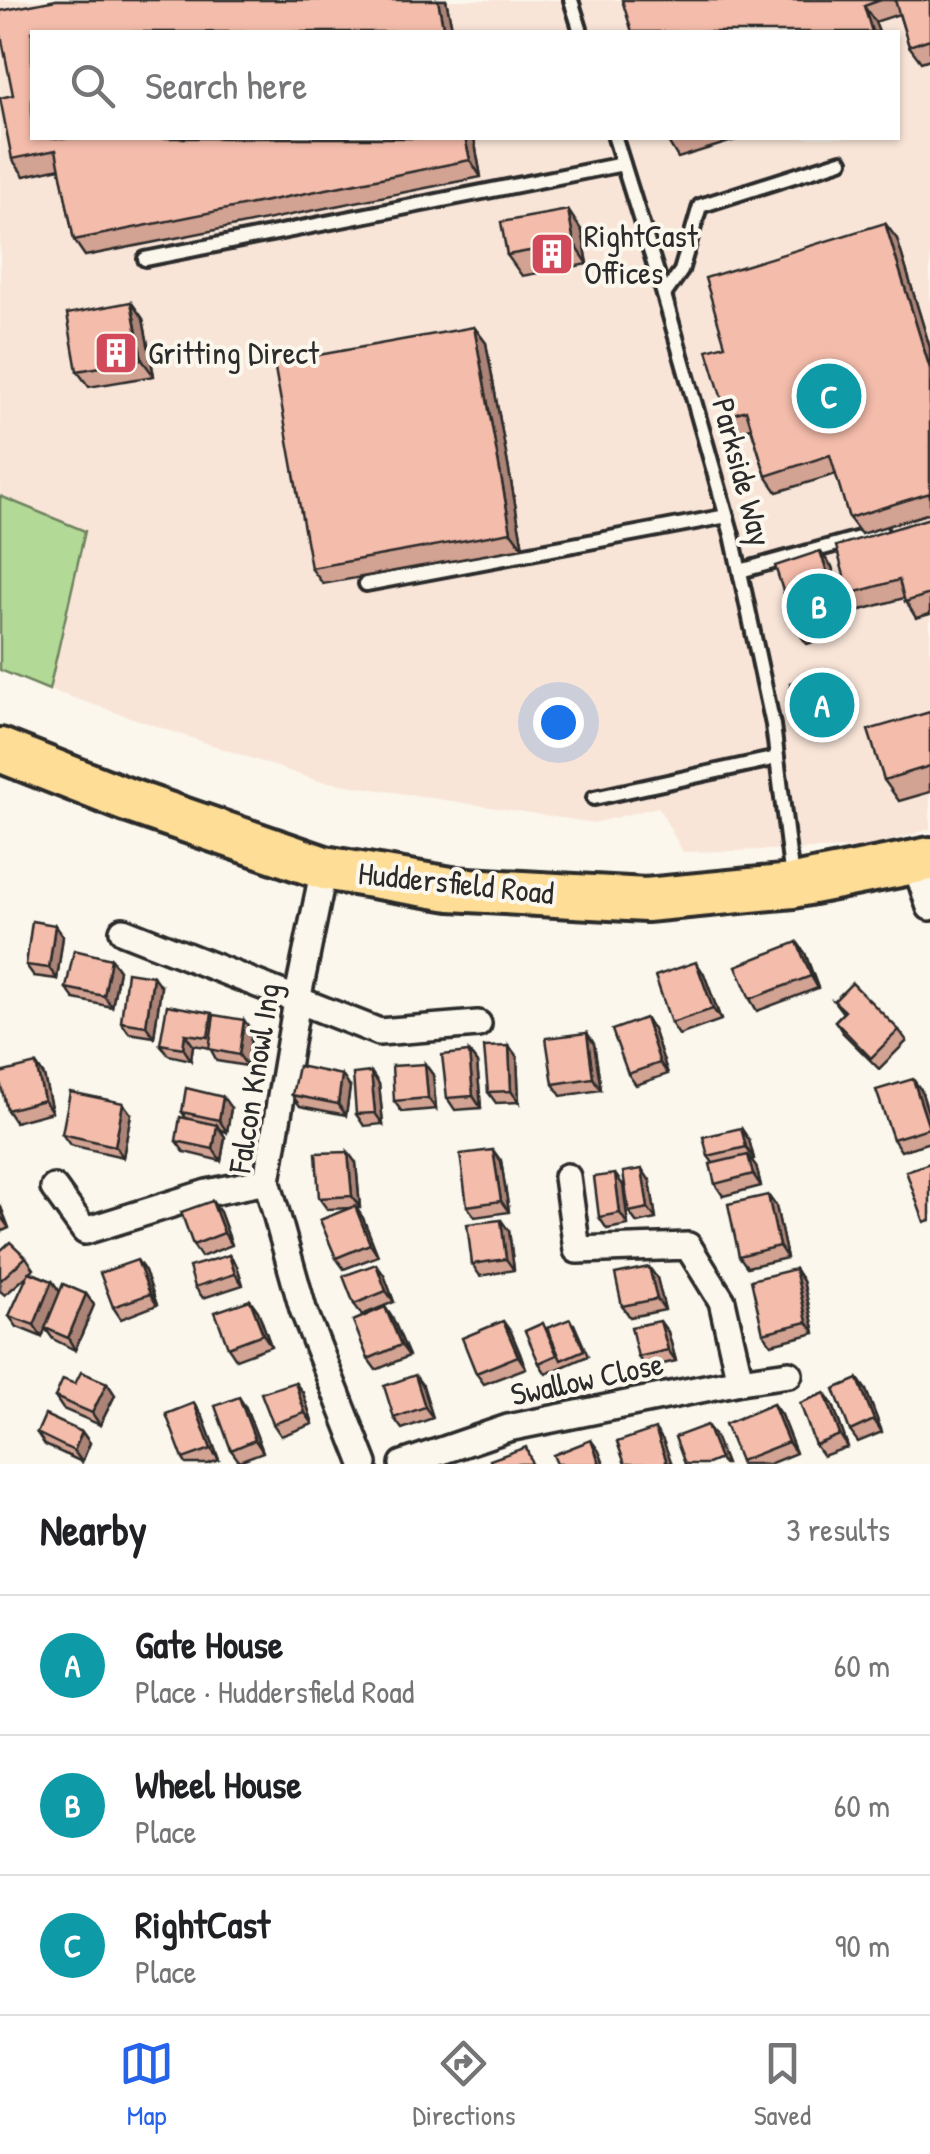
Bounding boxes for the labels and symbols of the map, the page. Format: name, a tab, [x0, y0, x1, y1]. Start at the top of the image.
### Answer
place label: RightCast Offices	[584, 214, 699, 294]
building icon: RightCast Offices	[529, 231, 575, 277]
building icon: Gritting Direct	[93, 330, 139, 376]
place label: Gritting Direct	[148, 331, 320, 374]
pin: C	[796, 358, 862, 434]
street label: Parkside Way	[702, 393, 783, 551]
pin: B	[786, 568, 852, 644]
pin: A	[790, 668, 854, 742]
your location	[533, 697, 584, 748]
street label: Huddersfield Road	[356, 851, 556, 914]
street label: Falcon Knowl Ing	[217, 980, 290, 1177]
street label: Swallow Close	[507, 1341, 667, 1416]

